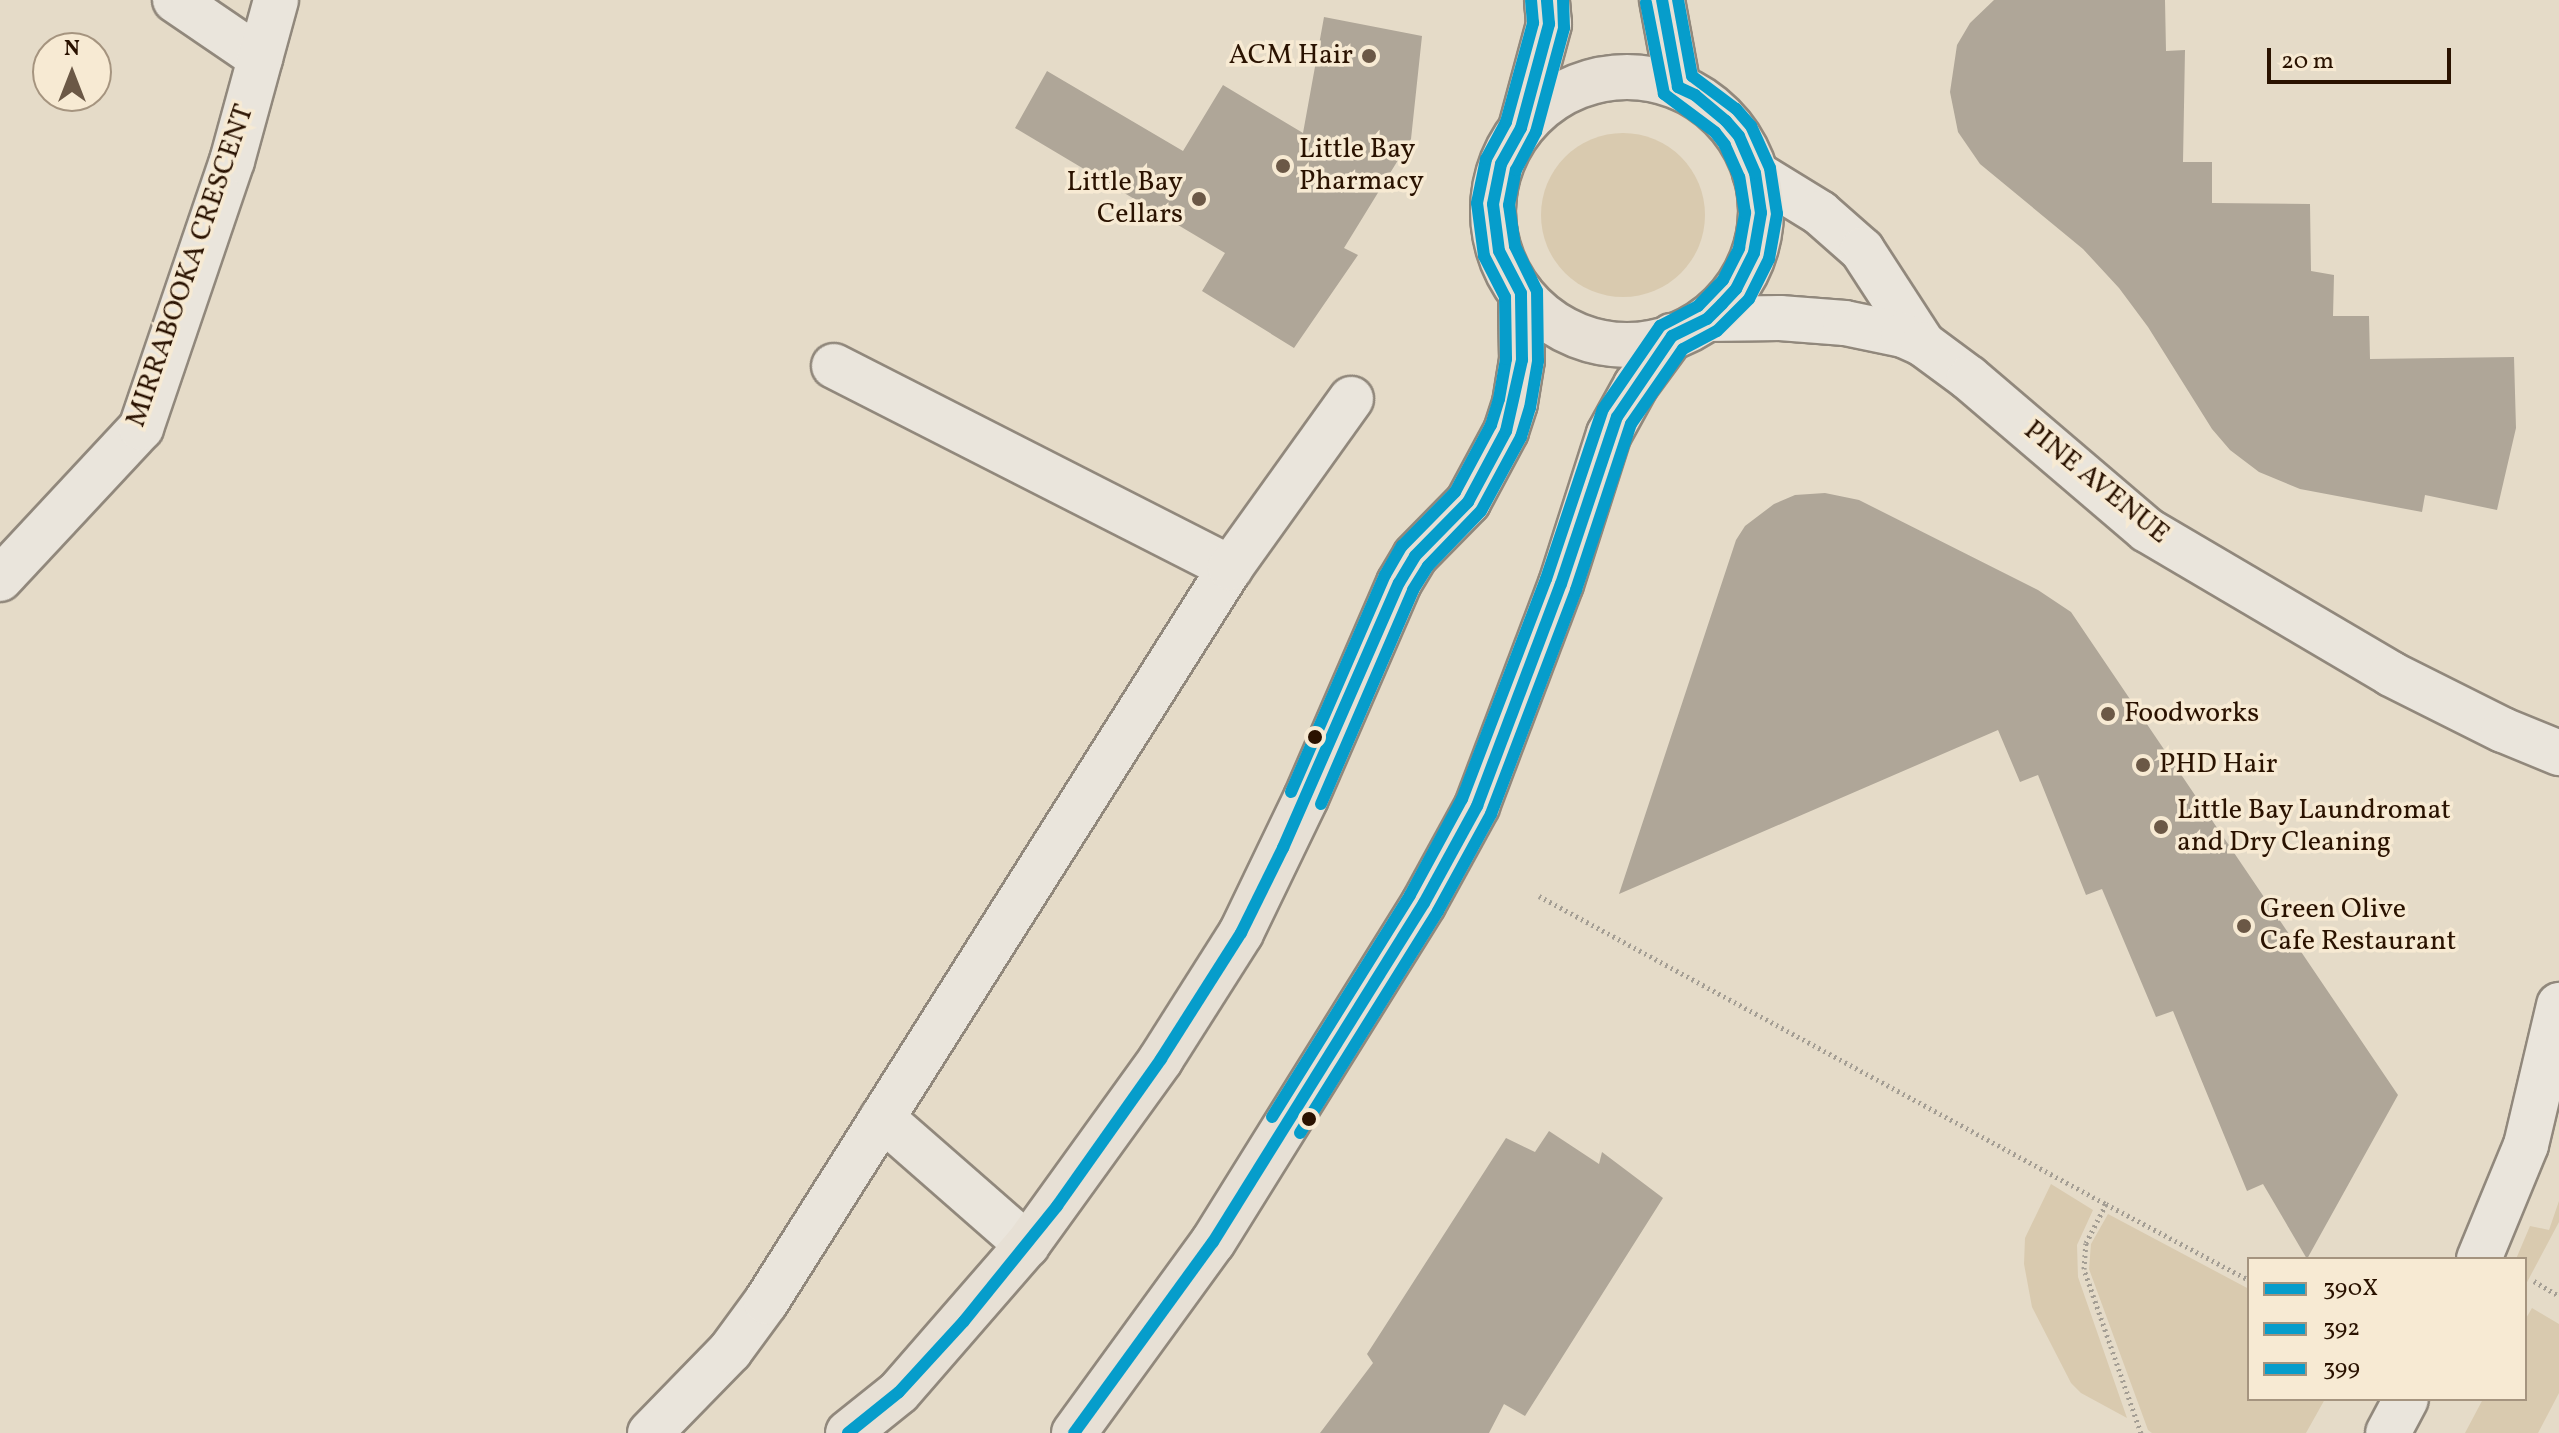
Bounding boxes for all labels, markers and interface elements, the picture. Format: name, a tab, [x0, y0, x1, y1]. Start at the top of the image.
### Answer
north arrow	[32, 32, 112, 112]
scale bar	[2271, 32, 2455, 82]
text: N	[64, 34, 80, 65]
place label: ACM Hair	[1229, 39, 1353, 73]
text: 20 m	[2281, 45, 2334, 79]
marker: ACM Hair	[1360, 47, 1378, 65]
street label: MIRRABOOKA CRESCENT	[120, 100, 262, 432]
place label: Little Bay Pharmacy	[1299, 133, 1424, 199]
marker: Little Bay Pharmacy	[1274, 157, 1292, 175]
place label: Little Bay Cellars	[1067, 166, 1183, 232]
marker: Little Bay Cellars	[1190, 190, 1208, 208]
street label: PINE AVENUE	[2016, 414, 2176, 552]
place label: Foodworks	[2124, 697, 2259, 731]
marker: Foodworks	[2099, 705, 2117, 723]
unlabelled marker	[1307, 729, 1323, 745]
place label: PHD Hair	[2159, 748, 2278, 782]
marker: PHD Hair	[2134, 756, 2152, 774]
place label: Little Bay Laundromat and Dry Cleaning	[2177, 794, 2452, 860]
marker: Little Bay Laundromat and Dry Cleaning	[2152, 818, 2170, 836]
place label: Green Olive Cafe Restaurant	[2260, 893, 2456, 959]
marker: Green Olive Cafe Restaurant	[2235, 917, 2253, 935]
unlabelled marker	[1301, 1111, 1317, 1127]
legend	[2247, 1257, 2527, 1401]
text: 390X	[2323, 1272, 2378, 1306]
text: 392	[2323, 1312, 2360, 1346]
text: 399	[2323, 1352, 2360, 1386]

